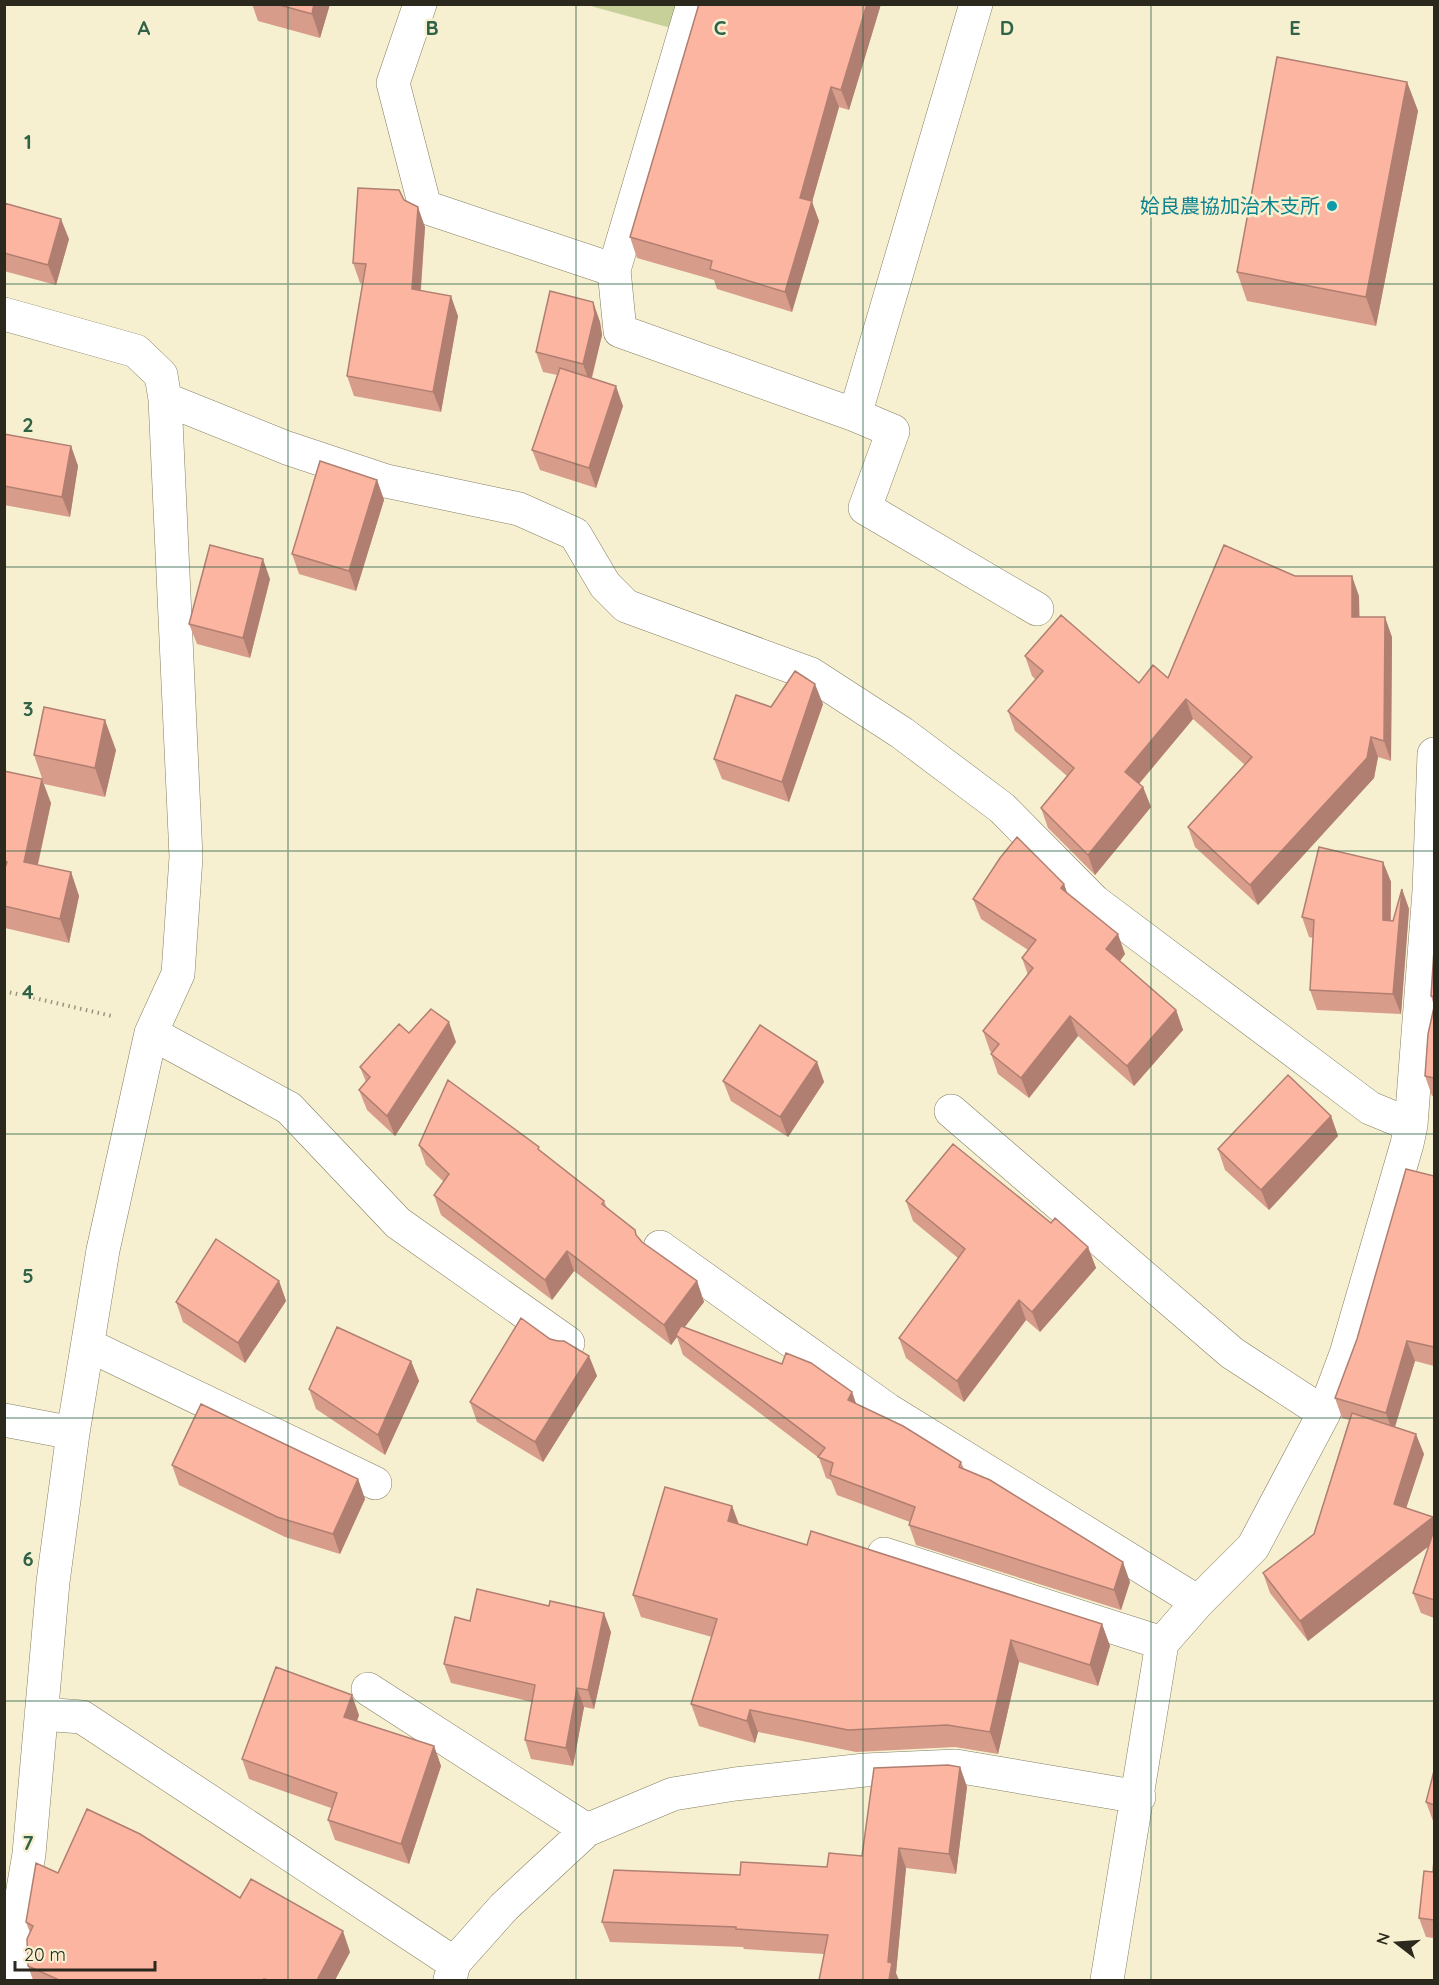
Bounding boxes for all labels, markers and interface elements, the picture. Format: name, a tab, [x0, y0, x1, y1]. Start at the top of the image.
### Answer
text: A	[138, 15, 151, 40]
text: B	[425, 15, 439, 40]
text: C	[714, 15, 727, 40]
text: D	[1000, 15, 1014, 40]
text: E	[1289, 15, 1301, 40]
text: 1	[24, 129, 32, 154]
place label: 姶良農協加治木支所	[1140, 193, 1320, 218]
marker: 姶良農協加治木支所	[1325, 199, 1339, 213]
text: 2	[22, 412, 34, 437]
text: 3	[23, 696, 33, 721]
text: 4	[22, 979, 34, 1004]
text: 5	[22, 1263, 34, 1288]
text: 6	[22, 1546, 34, 1571]
text: 7	[23, 1830, 34, 1855]
north arrow	[1367, 1913, 1427, 1973]
text: N	[1371, 1930, 1394, 1947]
scale bar	[15, 1934, 154, 1972]
text: 20 m	[24, 1943, 66, 1966]

